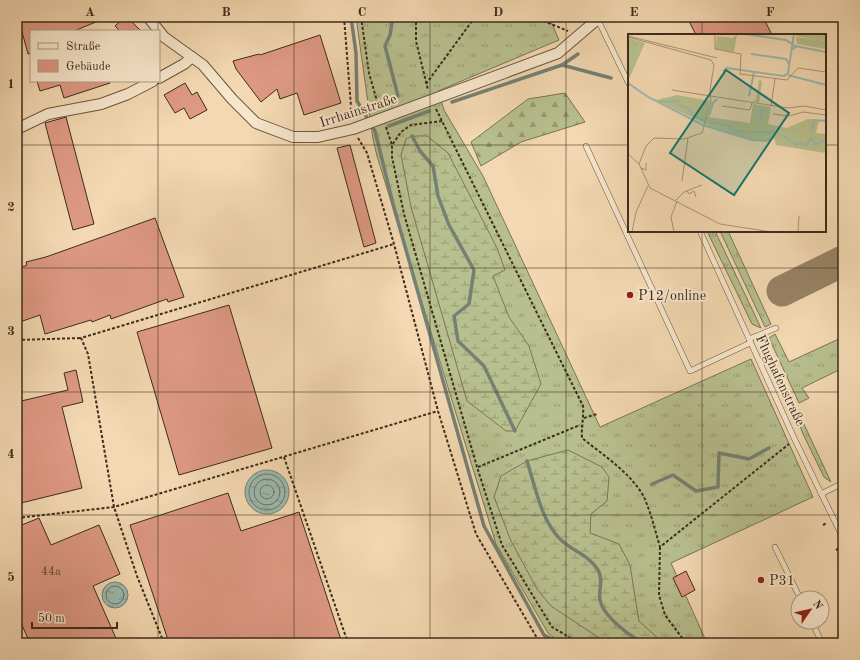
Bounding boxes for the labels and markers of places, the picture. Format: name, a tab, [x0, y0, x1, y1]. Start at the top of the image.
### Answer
place label: P12/online	[638, 289, 706, 303]
marker: P12/online	[625, 290, 635, 300]
place label: P31	[769, 574, 795, 588]
marker: P31	[756, 575, 766, 585]

